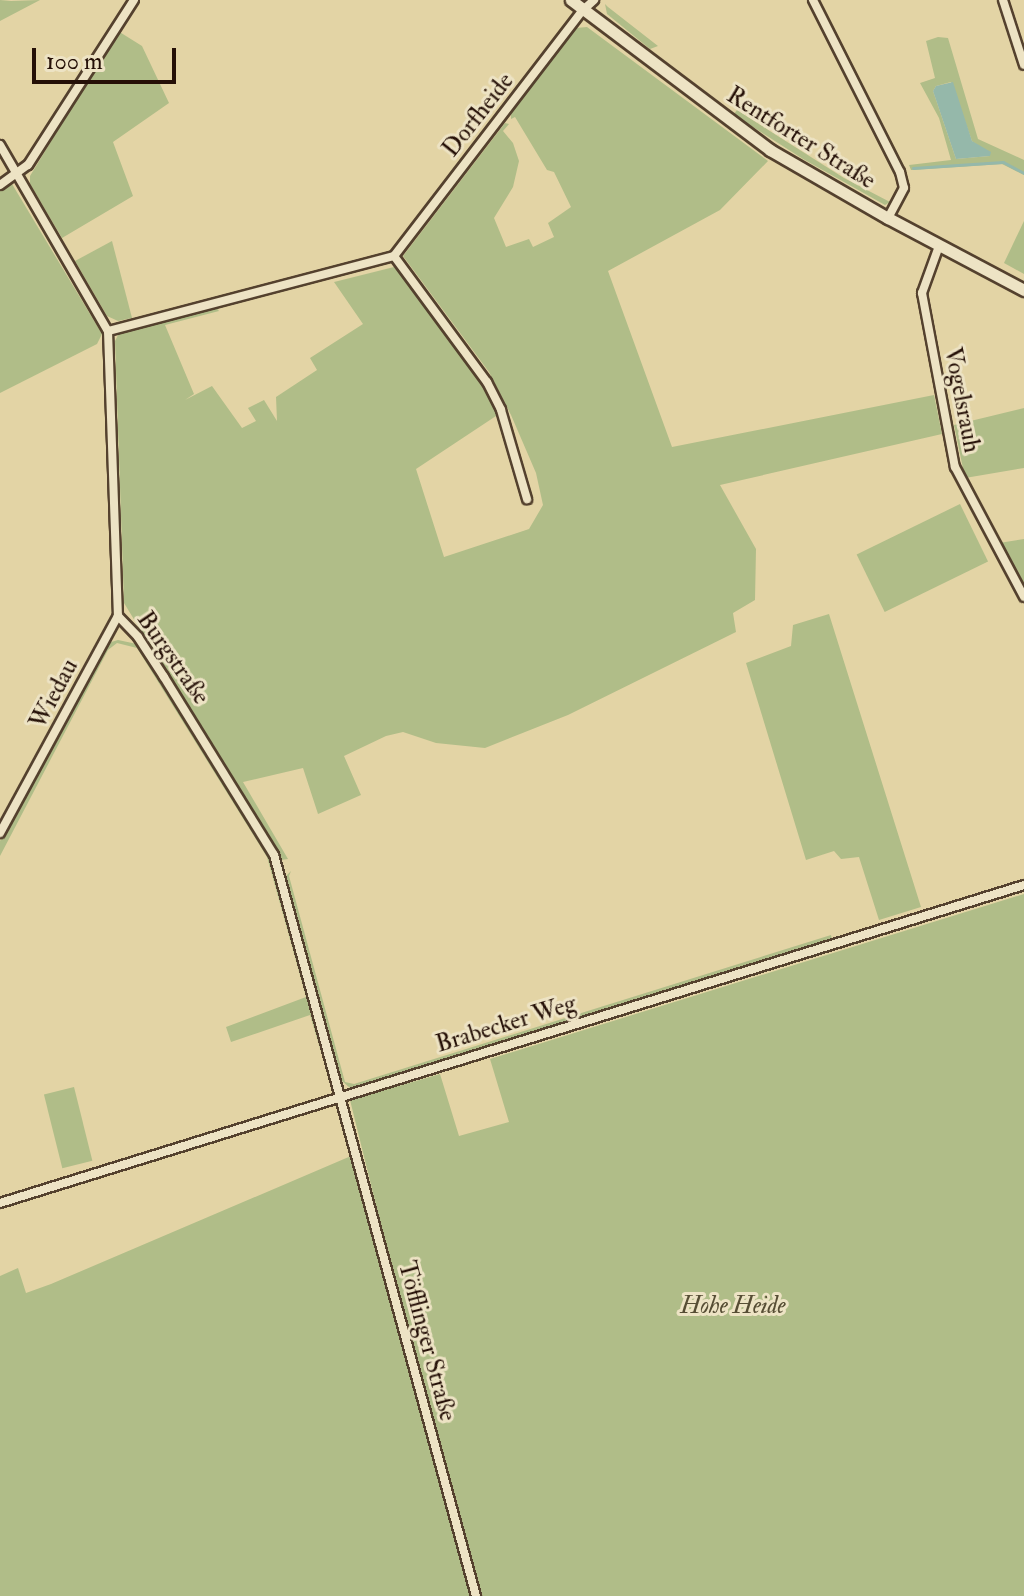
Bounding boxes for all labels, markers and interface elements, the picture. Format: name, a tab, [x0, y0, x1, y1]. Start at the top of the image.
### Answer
scale bar	[36, 32, 180, 82]
text: 100 m	[46, 46, 103, 77]
street label: Dorfheide	[436, 67, 520, 163]
street label: Rentforter Straße	[721, 81, 881, 195]
street label: Vogelsrauh	[938, 345, 986, 455]
street label: Burgstraße	[131, 606, 215, 710]
street label: Wiedau	[24, 654, 84, 734]
street label: Brabecker Weg	[432, 989, 580, 1059]
street label: Töfflinger Straße	[392, 1258, 462, 1424]
park label: Hohe Heide	[680, 1292, 786, 1320]

